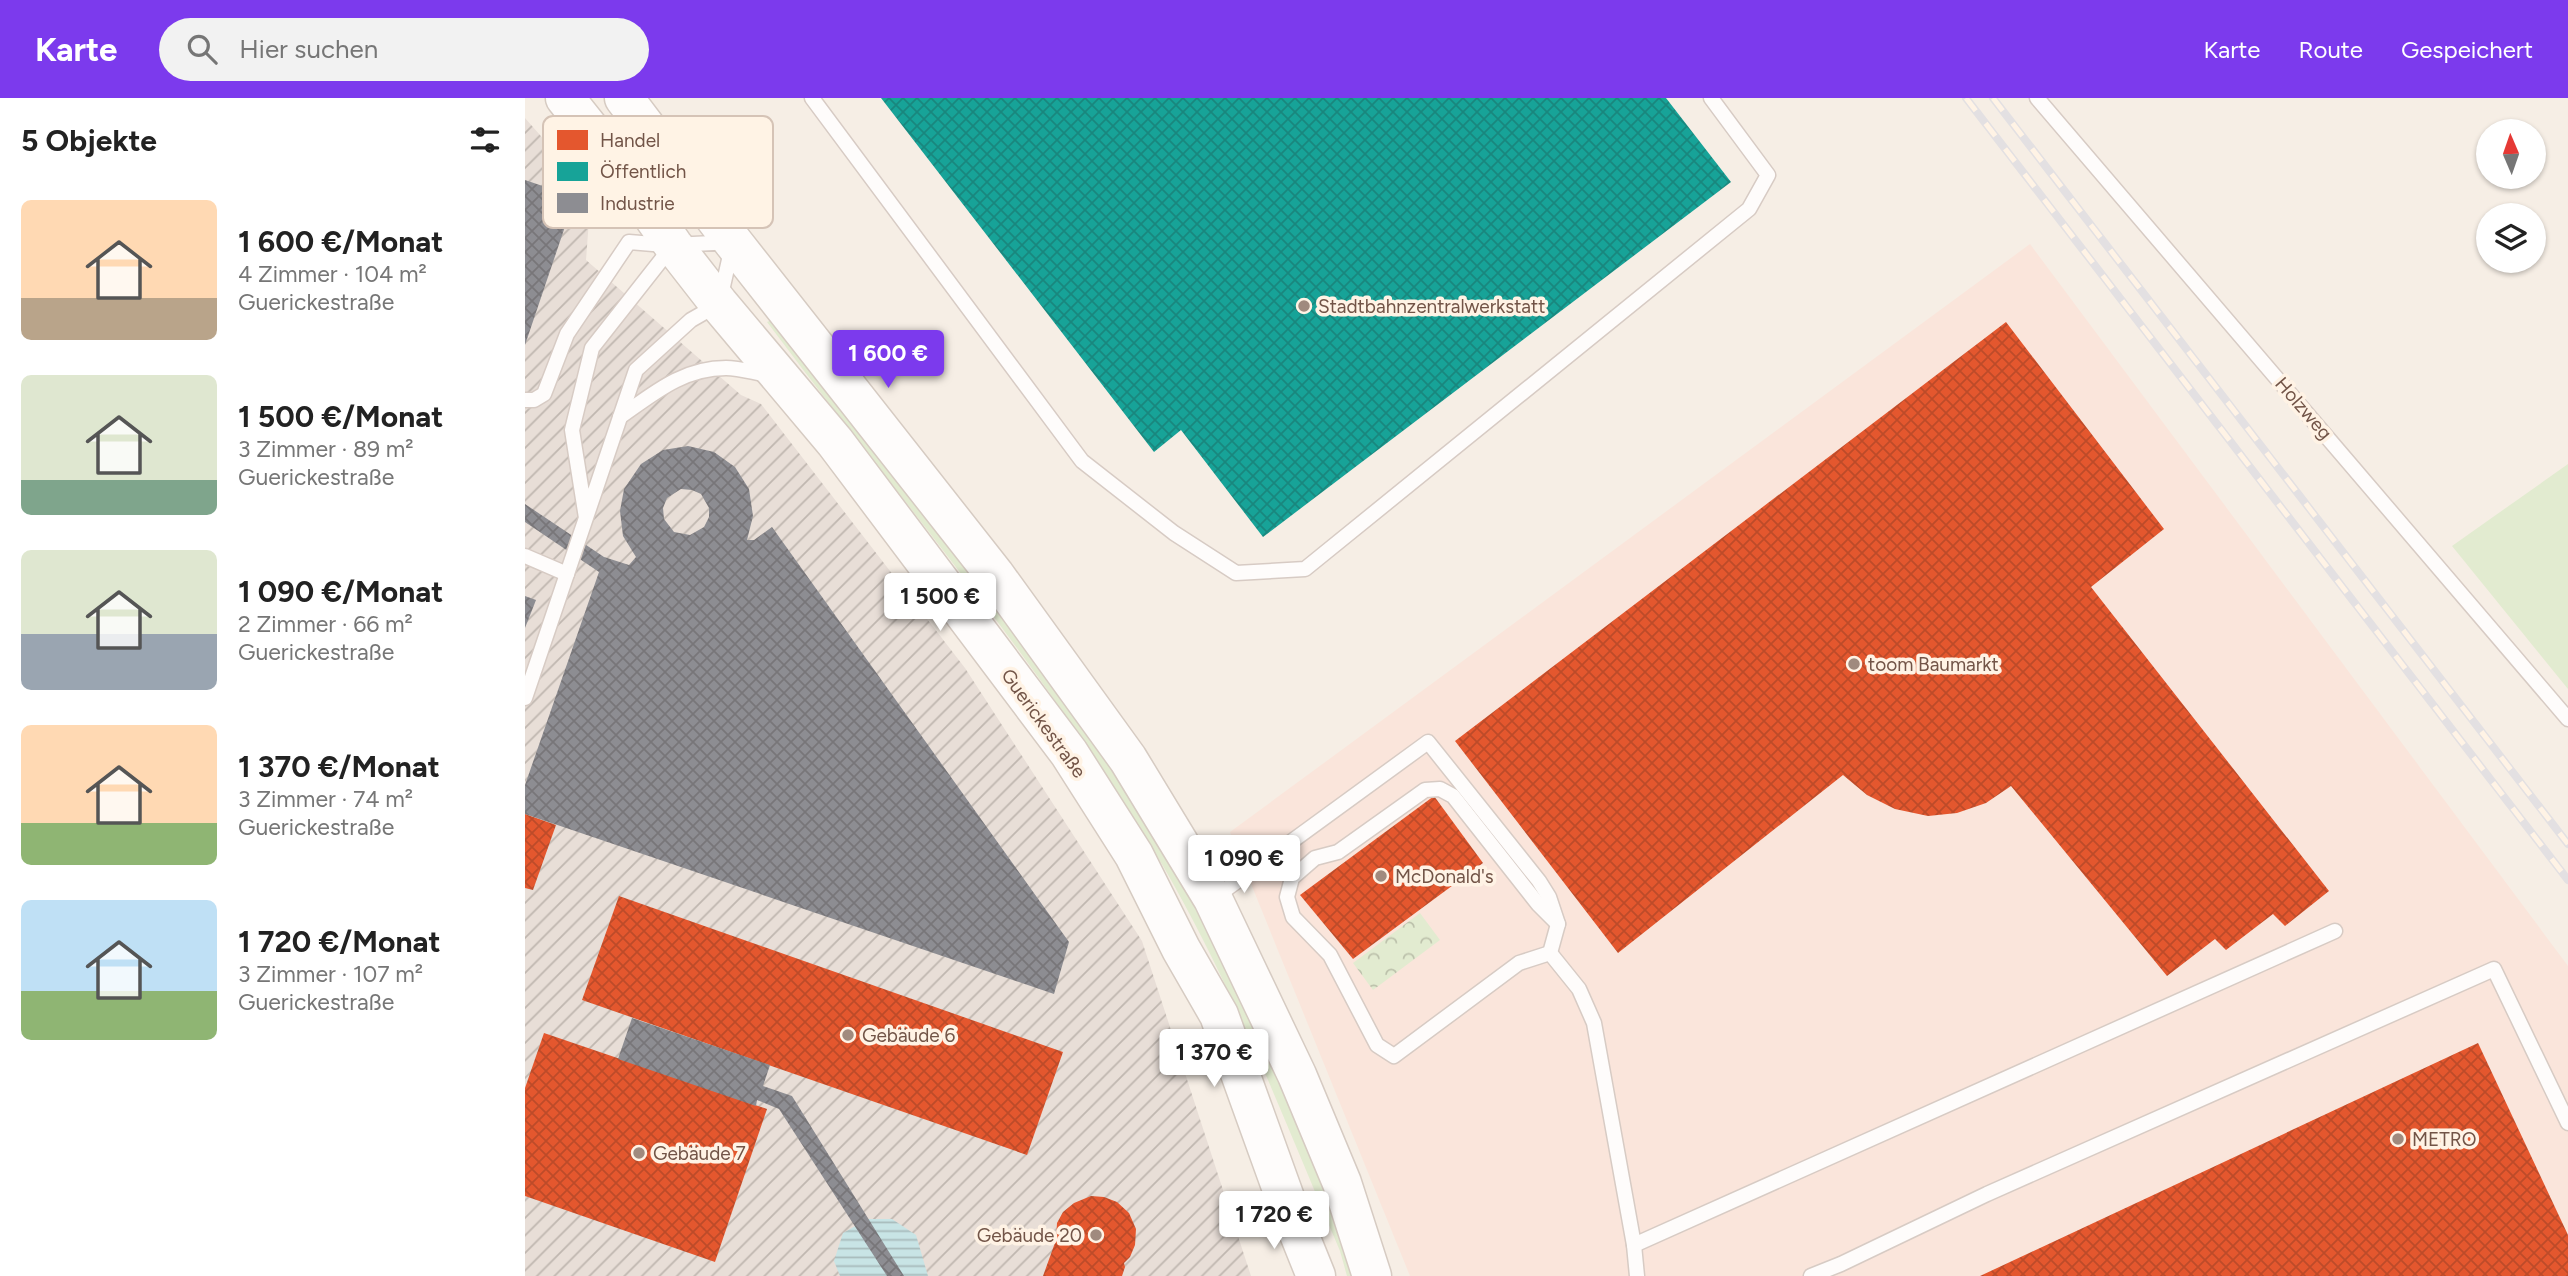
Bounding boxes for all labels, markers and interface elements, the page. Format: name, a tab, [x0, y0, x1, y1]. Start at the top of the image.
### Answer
search box	[159, 18, 649, 81]
text: Karte	[35, 30, 117, 69]
icon: search	[183, 30, 221, 68]
text: Hier suchen	[239, 33, 378, 65]
text: Karte	[2204, 35, 2260, 64]
text: Route	[2298, 35, 2363, 64]
text: Gespeichert	[2401, 35, 2533, 64]
legend	[543, 116, 773, 228]
north arrow	[2476, 119, 2546, 189]
map controls	[2476, 119, 2546, 273]
icon: filters	[466, 121, 504, 159]
text: 5 Objekte	[21, 122, 157, 159]
text: Handel	[600, 129, 660, 152]
text: Öffentlich	[600, 160, 686, 183]
text: Industrie	[600, 192, 675, 215]
button: layers	[2476, 203, 2546, 273]
text: 1 600 €/Monat	[238, 223, 443, 260]
icon: home	[77, 228, 161, 312]
text: 4 Zimmer · 104 m²	[238, 260, 427, 288]
text: Guerickestraße	[238, 288, 394, 316]
place label: Stadtbahnzentralwerkstatt	[1318, 295, 1545, 318]
marker: Stadtbahnzentralwerkstatt	[1296, 298, 1312, 314]
pin: 1 600 €	[823, 330, 953, 390]
text: 1 600 €	[848, 339, 928, 367]
street label: Holzweg	[2270, 372, 2337, 444]
text: 1 500 €/Monat	[238, 398, 443, 435]
icon: home	[77, 403, 161, 487]
text: 3 Zimmer · 89 m²	[238, 435, 414, 463]
text: Guerickestraße	[238, 463, 394, 491]
text: 1 090 €/Monat	[238, 573, 443, 610]
pin: 1 500 €	[875, 574, 1005, 633]
icon: home	[77, 578, 161, 662]
text: 1 500 €	[900, 582, 980, 610]
text: 2 Zimmer · 66 m²	[238, 610, 413, 638]
text: Guerickestraße	[238, 638, 394, 666]
place label: toom Baumarkt	[1868, 653, 1999, 676]
marker: toom Baumarkt	[1846, 656, 1862, 672]
street label: Guerickestraße	[996, 664, 1091, 782]
text: 1 370 €/Monat	[238, 748, 440, 785]
icon: home	[77, 753, 161, 837]
text: 3 Zimmer · 74 m²	[238, 785, 413, 813]
text: Guerickestraße	[238, 813, 394, 841]
pin: 1 090 €	[1179, 836, 1309, 895]
text: 1 090 €	[1204, 844, 1284, 872]
place label: McDonald's	[1395, 865, 1494, 888]
marker: McDonald's	[1373, 868, 1389, 884]
text: 1 720 €/Monat	[238, 923, 440, 960]
icon: home	[77, 928, 161, 1012]
text: 3 Zimmer · 107 m²	[238, 960, 423, 988]
text: Guerickestraße	[238, 988, 394, 1016]
place label: Gebäude 6	[862, 1024, 955, 1047]
marker: Gebäude 6	[840, 1027, 856, 1043]
pin: 1 370 €	[1149, 1030, 1279, 1089]
text: 1 370 €	[1175, 1038, 1253, 1066]
place label: METRO	[2412, 1128, 2476, 1151]
marker: METRO	[2390, 1131, 2406, 1147]
place label: Gebäude 7	[653, 1142, 746, 1165]
marker: Gebäude 7	[631, 1145, 647, 1161]
pin: 1 720 €	[1209, 1192, 1339, 1251]
text: 1 720 €	[1235, 1200, 1313, 1228]
place label: Gebäude 20	[977, 1224, 1082, 1247]
marker: Gebäude 20	[1088, 1227, 1104, 1243]

